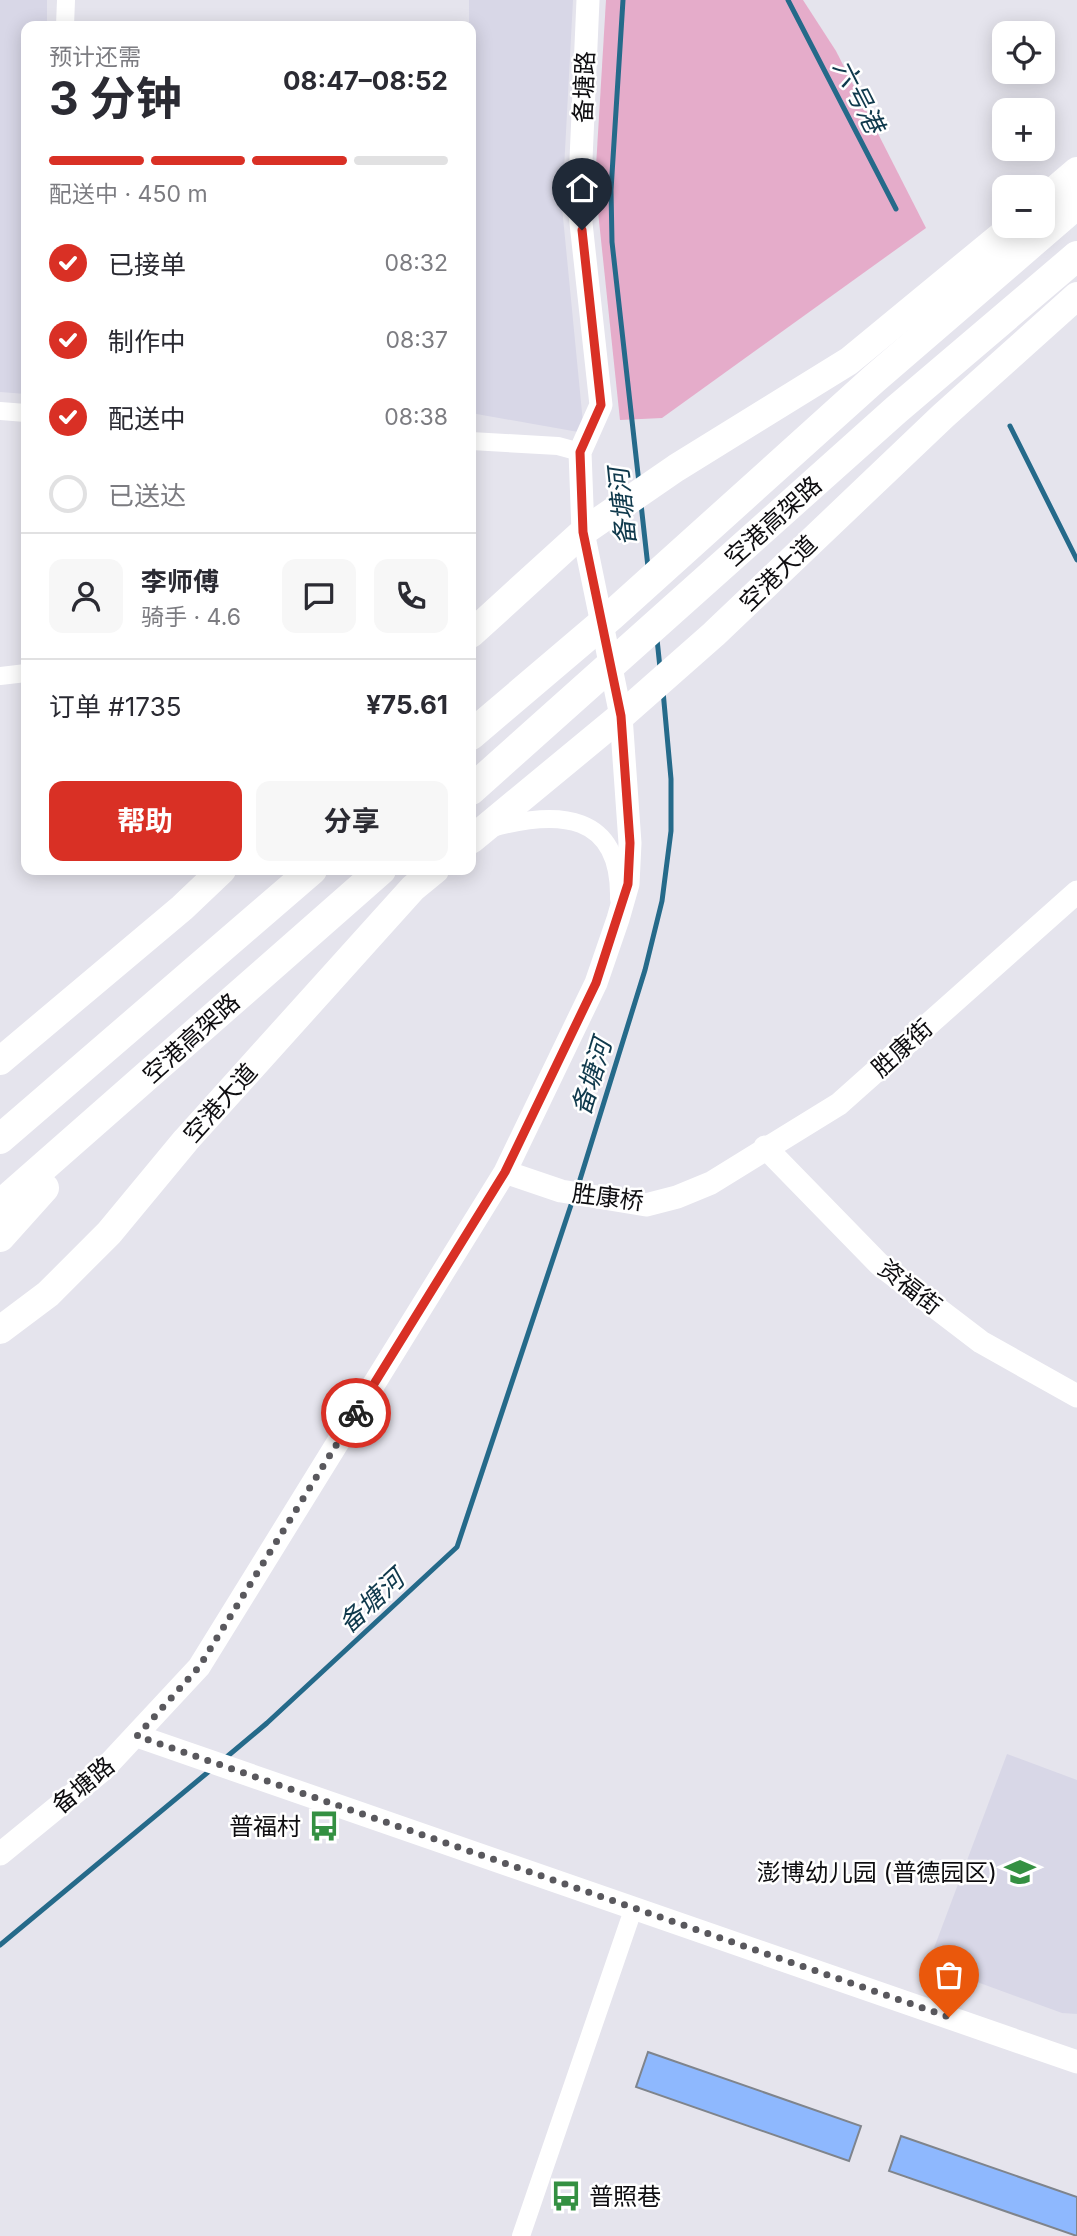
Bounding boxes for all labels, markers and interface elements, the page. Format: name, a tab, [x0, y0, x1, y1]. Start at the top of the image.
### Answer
map controls	[992, 21, 1055, 238]
button: locate	[992, 21, 1055, 84]
text: 预计还需	[49, 43, 141, 71]
street label: 备塘路	[568, 51, 600, 123]
water label: 六号港	[827, 54, 892, 141]
text: 08:47–08:52	[283, 65, 448, 96]
text: 3 分钟	[49, 70, 182, 126]
button: +	[992, 98, 1055, 161]
pin	[552, 158, 612, 230]
icon: home	[563, 169, 601, 207]
button: −	[992, 175, 1055, 238]
text: 配送中 · 450 m	[49, 180, 208, 208]
icon: check	[49, 244, 87, 282]
text: 已接单	[108, 249, 186, 280]
text: 08:32	[384, 249, 448, 277]
icon: check	[49, 321, 87, 359]
text: 制作中	[108, 326, 186, 357]
text: 08:37	[385, 326, 448, 354]
icon: check	[49, 398, 87, 436]
text: 配送中	[108, 403, 186, 434]
text: 08:38	[384, 403, 448, 431]
water label: 备塘河	[602, 462, 641, 547]
street label: 空港高架路	[719, 470, 827, 572]
text: 已送达	[108, 480, 186, 511]
street label: 空港大道	[733, 529, 823, 617]
button: person	[49, 559, 123, 633]
button: chat	[282, 559, 356, 633]
button: phone	[374, 559, 448, 633]
text: 李师傅	[141, 566, 219, 597]
text: 骑手 · 4.6	[141, 603, 241, 631]
text: ¥75.61	[366, 689, 448, 720]
text: 订单 #1735	[49, 691, 182, 722]
button: 帮助	[49, 781, 242, 861]
button: 分享	[256, 781, 448, 861]
street label: 空港高架路	[137, 987, 245, 1089]
street label: 胜康街	[866, 1013, 938, 1083]
water label: 备塘河	[565, 1030, 619, 1119]
street label: 空港大道	[177, 1058, 263, 1148]
street label: 胜康桥	[571, 1178, 645, 1216]
street label: 资福街	[873, 1253, 947, 1321]
courier	[321, 1378, 391, 1448]
icon: bike	[337, 1394, 375, 1432]
water label: 备塘河	[332, 1560, 414, 1639]
street label: 备塘路	[46, 1751, 120, 1819]
bus stop icon: 普福村	[307, 1809, 341, 1843]
place label: 普福村	[229, 1812, 301, 1841]
school or university icon: 澎博幼儿园 (普德园区)	[1003, 1855, 1037, 1889]
place label: 澎博幼儿园 (普德园区)	[757, 1858, 997, 1887]
pin	[919, 1945, 979, 2017]
icon: bag	[930, 1956, 968, 1994]
bus stop icon: 普照巷	[549, 2179, 583, 2213]
place label: 普照巷	[589, 2182, 661, 2211]

